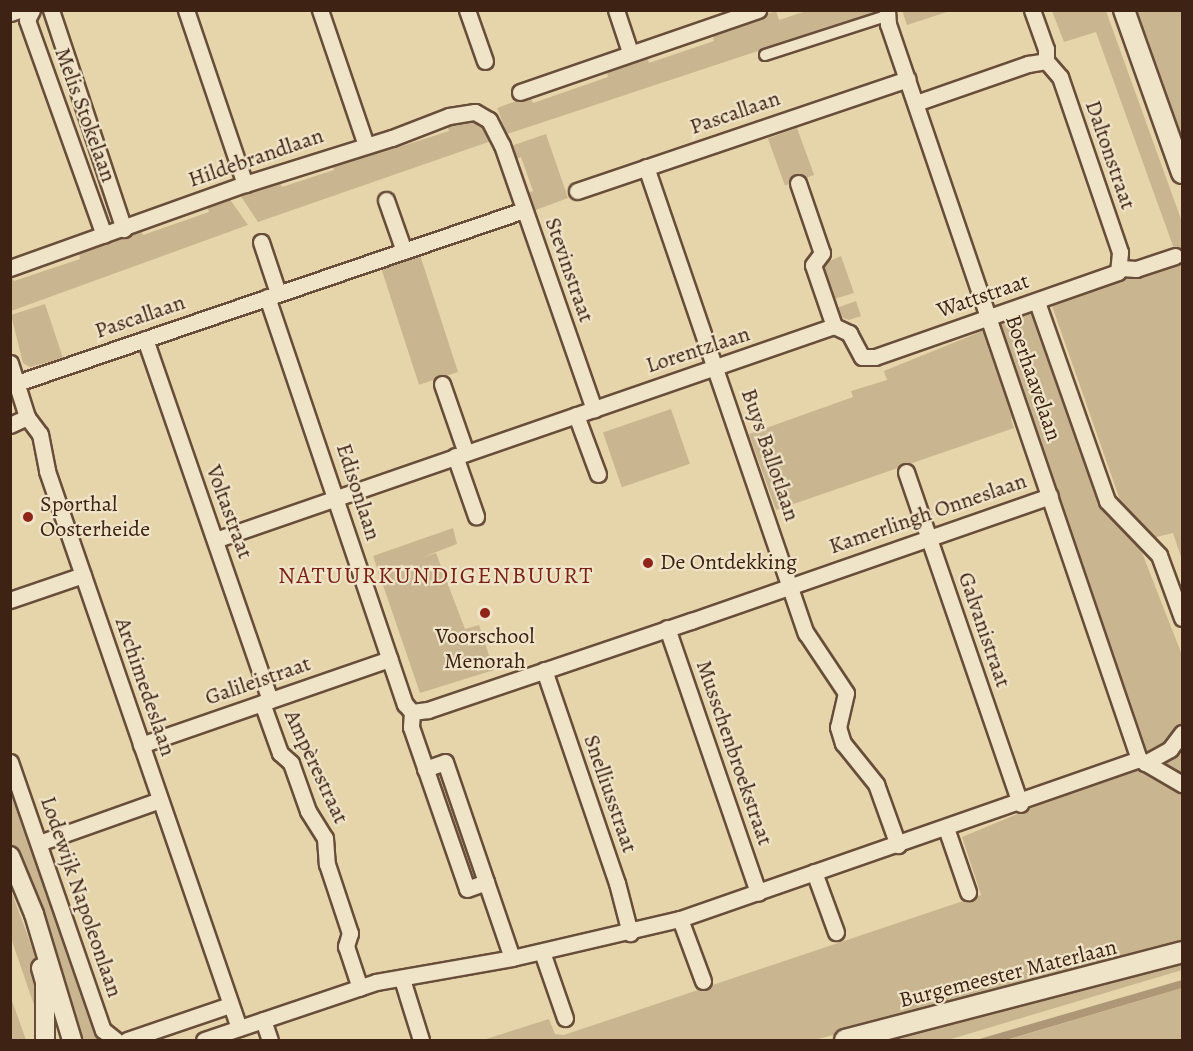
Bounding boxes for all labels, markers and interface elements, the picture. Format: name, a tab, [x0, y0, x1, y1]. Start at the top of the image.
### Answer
street label: Melis Stokelaan	[48, 44, 122, 186]
street label: Pascallaan	[687, 85, 783, 141]
street label: Daltonstraat	[1079, 97, 1141, 213]
street label: Hildebrandlaan	[185, 123, 327, 193]
street label: Stevinstraat	[539, 214, 599, 326]
street label: Wattstraat	[934, 268, 1032, 324]
street label: Pascallaan	[92, 289, 188, 345]
street label: Boerhaavelaan	[999, 312, 1067, 444]
street label: Lorentzlaan	[643, 321, 753, 379]
street label: Buys Ballotlaan	[735, 385, 805, 525]
street label: Edisonlaan	[330, 440, 386, 544]
street label: Voltastraat	[200, 462, 258, 562]
street label: Kamerlingh Onneslaan	[826, 468, 1030, 560]
place label: Sporthal Oosterheide	[40, 491, 150, 542]
marker: Sporthal Oosterheide	[21, 510, 35, 524]
place label: De Ontdekking	[660, 550, 797, 576]
marker: De Ontdekking	[641, 556, 655, 570]
district label: NATUURKUNDIGENBUURT	[278, 562, 594, 590]
street label: Galvanistraat	[952, 569, 1016, 691]
marker: Voorschool Menorah	[478, 606, 492, 620]
street label: Archimedeslaan	[109, 614, 181, 760]
place label: Voorschool Menorah	[435, 623, 535, 674]
street label: Galileistraat	[202, 651, 314, 711]
street label: Musschenbroekstraat	[690, 657, 778, 849]
street label: Ampèrestraat	[278, 706, 354, 828]
street label: Snelliusstraat	[577, 732, 643, 856]
street label: Lodewijk Napoleonlaan	[34, 793, 128, 1001]
street label: Burgemeester Materlaan	[897, 934, 1119, 1014]

